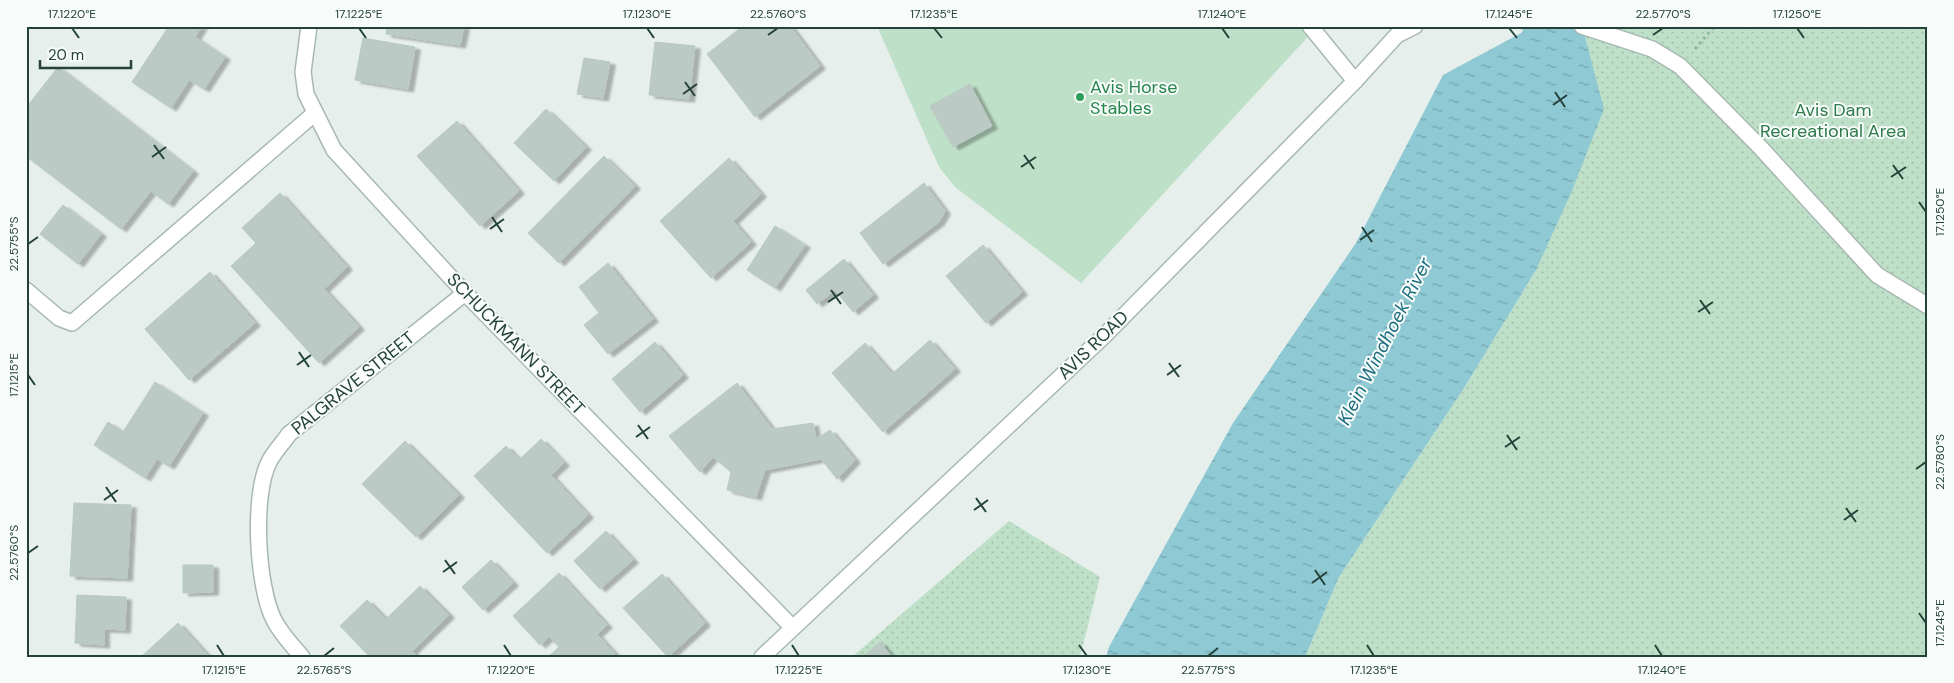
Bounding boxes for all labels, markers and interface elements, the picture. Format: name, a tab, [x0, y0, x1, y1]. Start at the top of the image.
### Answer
text: 17.1220°E	[48, 6, 96, 22]
text: 17.1225°E	[335, 6, 383, 22]
text: 17.1230°E	[623, 6, 671, 22]
text: 22.5760°S	[750, 6, 806, 22]
text: 17.1235°E	[910, 6, 958, 22]
text: 17.1240°E	[1198, 6, 1246, 22]
text: 17.1245°E	[1485, 6, 1533, 22]
text: 22.5770°S	[1635, 6, 1691, 22]
text: 17.1250°E	[1773, 6, 1822, 22]
scale bar	[40, 38, 131, 70]
text: 20 m	[48, 45, 84, 65]
place label: Avis Horse Stables	[1090, 75, 1178, 120]
marker: Avis Horse Stables	[1074, 91, 1086, 103]
park label: Avis Dam Recreational Area	[1760, 98, 1906, 143]
text: 17.1250°E	[1932, 187, 1948, 236]
text: 22.5755°S	[6, 216, 22, 272]
water label: Klein Windhoek River	[1331, 252, 1438, 429]
street label: SCHUCKMANN STREET	[442, 268, 590, 420]
street label: AVIS ROAD	[1052, 305, 1134, 385]
street label: PALGRAVE STREET	[286, 326, 420, 440]
text: 17.1215°E	[6, 353, 22, 397]
text: 22.5780°S	[1932, 434, 1948, 490]
text: 22.5760°S	[6, 525, 22, 581]
text: 17.1245°E	[1932, 599, 1948, 647]
text: 17.1215°E	[202, 662, 246, 678]
text: 22.5765°S	[296, 662, 352, 678]
text: 17.1220°E	[487, 662, 535, 678]
text: 17.1225°E	[775, 662, 823, 678]
text: 17.1230°E	[1063, 662, 1111, 678]
text: 22.5775°S	[1181, 662, 1235, 678]
text: 17.1235°E	[1350, 662, 1398, 678]
text: 17.1240°E	[1638, 662, 1686, 678]

